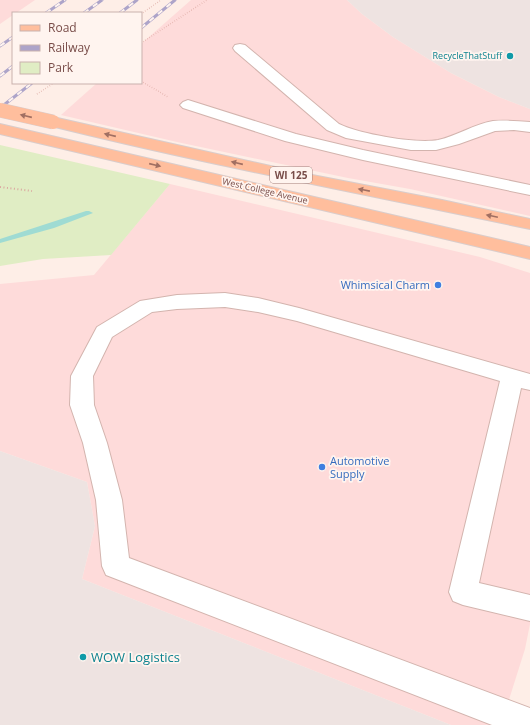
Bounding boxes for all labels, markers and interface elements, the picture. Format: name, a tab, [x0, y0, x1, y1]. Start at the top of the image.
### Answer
legend	[12, 12, 142, 84]
text: Road	[48, 19, 77, 36]
text: Railway	[48, 39, 91, 56]
place label: RecycleThatStuff	[433, 49, 503, 62]
marker: RecycleThatStuff	[505, 51, 515, 61]
text: Park	[48, 59, 74, 76]
one-way arrow	[20, 113, 32, 119]
one-way arrow	[104, 131, 117, 137]
one-way arrow	[231, 160, 243, 166]
one-way arrow	[149, 162, 161, 168]
road number: WI 125	[270, 167, 312, 183]
street label: West College Avenue	[221, 174, 309, 207]
one-way arrow	[358, 187, 371, 193]
one-way arrow	[486, 212, 498, 218]
place label: Whimsical Charm	[341, 277, 430, 292]
marker: Whimsical Charm	[433, 280, 443, 290]
place label: Automotive Supply	[330, 453, 389, 481]
marker: Automotive Supply	[317, 462, 327, 472]
place label: WOW Logistics	[91, 648, 180, 666]
marker: WOW Logistics	[78, 652, 88, 662]

